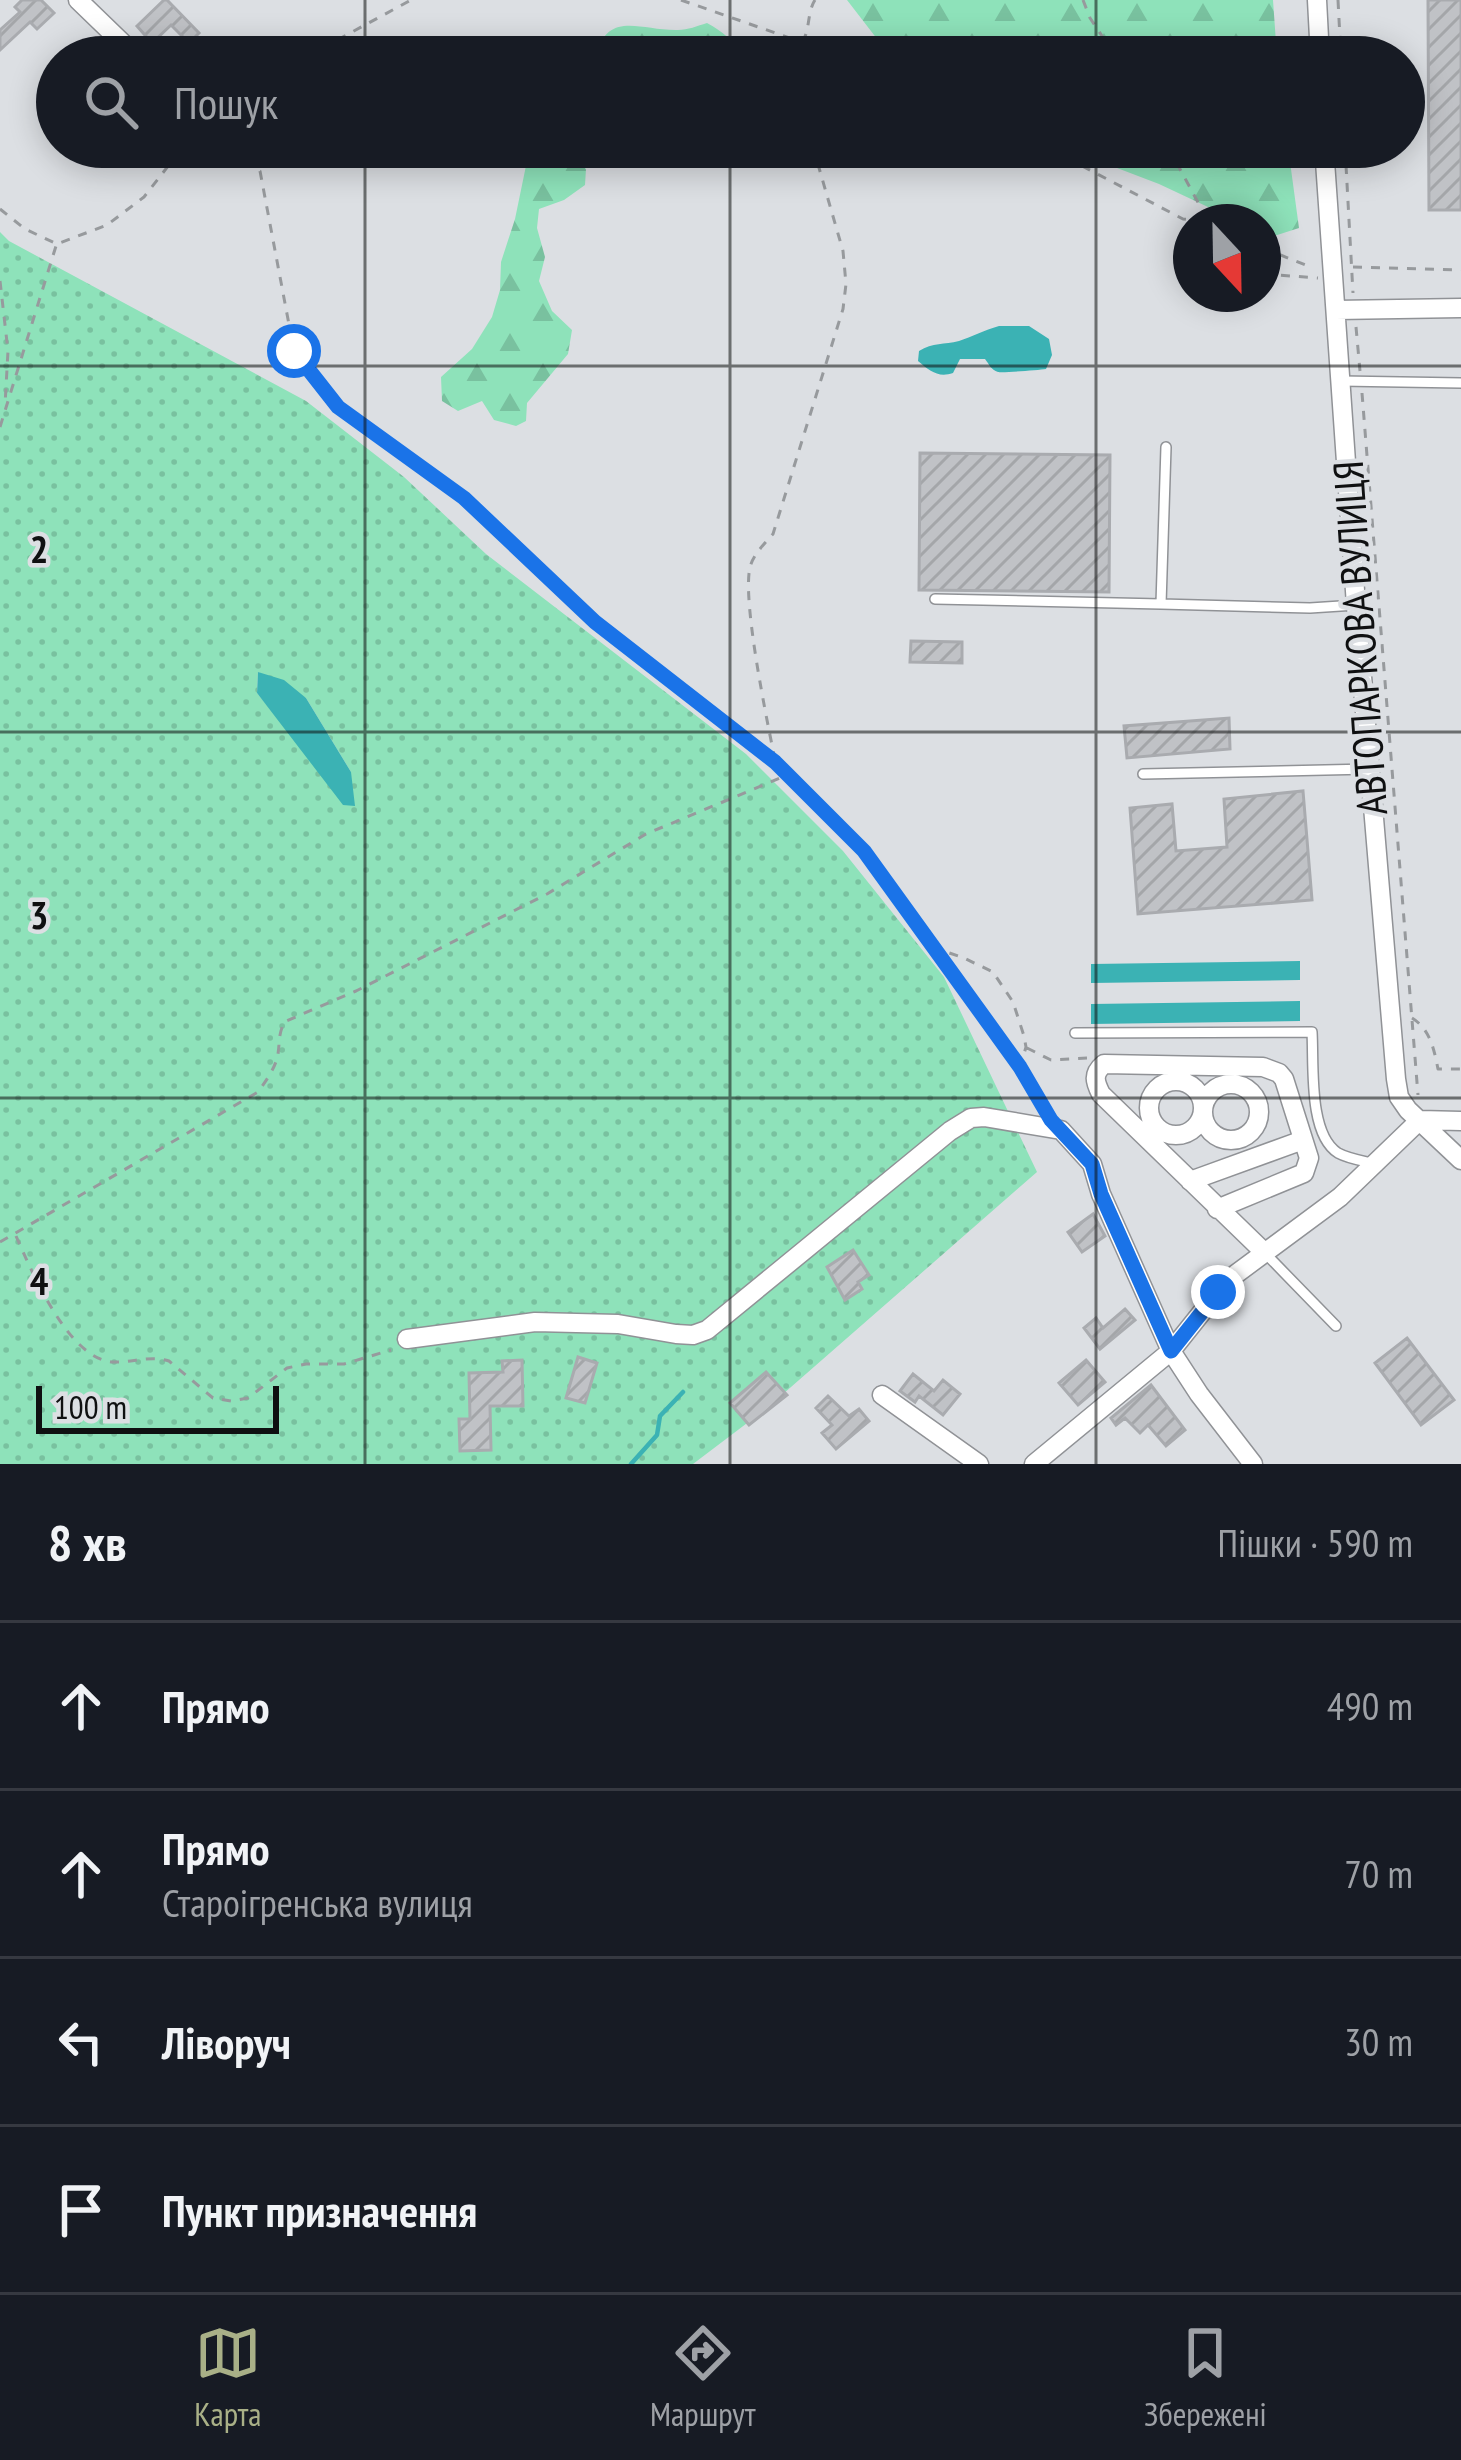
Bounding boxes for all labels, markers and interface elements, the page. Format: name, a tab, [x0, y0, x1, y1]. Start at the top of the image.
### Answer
search box	[36, 36, 1425, 168]
icon: search	[78, 69, 144, 135]
text: Пошук	[174, 73, 278, 131]
north arrow	[1173, 204, 1281, 312]
route start	[267, 324, 321, 378]
street label: АВТОПАРКОВА ВУЛИЦЯ	[1320, 459, 1399, 817]
text: 2	[30, 523, 48, 574]
text: 3	[30, 889, 48, 940]
text: 4	[30, 1255, 49, 1306]
route end	[1191, 1265, 1245, 1319]
scale bar	[36, 1380, 279, 1433]
text: 100 m	[54, 1385, 127, 1428]
text: 8 хв	[48, 1509, 127, 1575]
text: Пішки · 590 m	[1217, 1517, 1413, 1568]
icon: ahead	[48, 1673, 114, 1739]
text: Прямо	[162, 1677, 270, 1735]
text: 490 m	[1327, 1680, 1413, 1731]
text: Прямо	[162, 1819, 270, 1877]
icon: ahead	[48, 1841, 114, 1907]
text: 70 m	[1344, 1848, 1413, 1899]
text: Староігренська вулиця	[162, 1877, 473, 1928]
icon: left	[48, 2009, 114, 2075]
text: Ліворуч	[162, 2013, 291, 2071]
text: 30 m	[1344, 2016, 1413, 2067]
icon: arrive	[48, 2177, 114, 2243]
text: Пункт призначення	[162, 2181, 477, 2239]
tab: Карта	[194, 2320, 262, 2435]
tab: Маршрут	[650, 2320, 755, 2435]
tab: Збережені	[1144, 2320, 1267, 2435]

